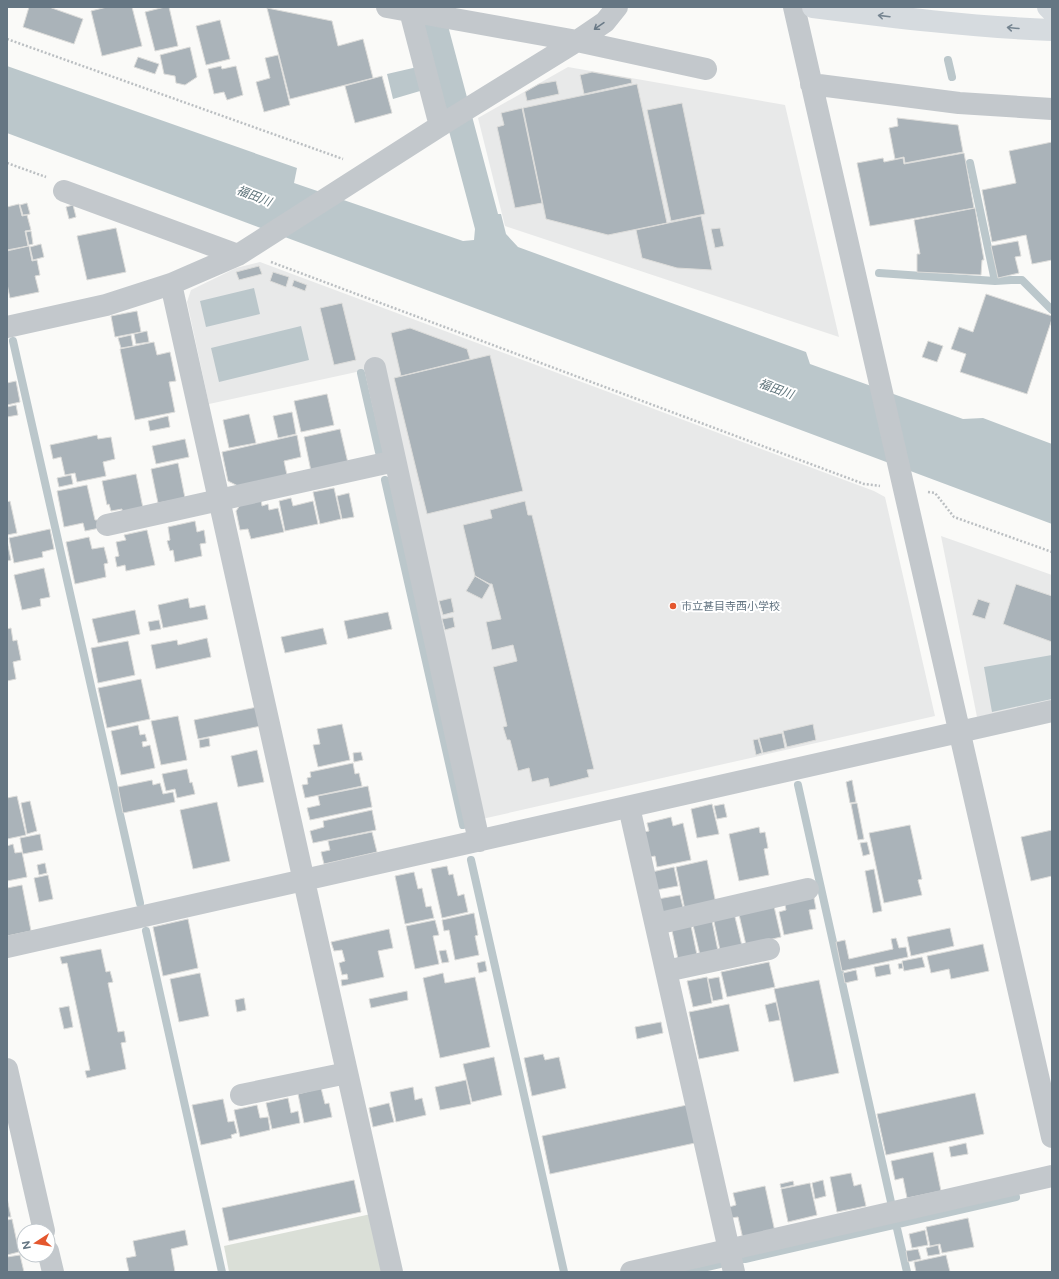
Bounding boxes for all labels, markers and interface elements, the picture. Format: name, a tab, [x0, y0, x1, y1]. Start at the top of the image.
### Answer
one-way arrow	[878, 12, 891, 20]
one-way arrow	[594, 22, 605, 30]
one-way arrow	[1007, 25, 1020, 32]
water label: 福田川	[235, 183, 275, 210]
water label: 福田川	[757, 376, 797, 402]
place label: 市立甚目寺西小学校	[681, 600, 780, 613]
marker: 市立甚目寺西小学校	[668, 601, 678, 611]
north arrow	[16, 1223, 56, 1263]
text: N	[19, 1239, 34, 1250]

